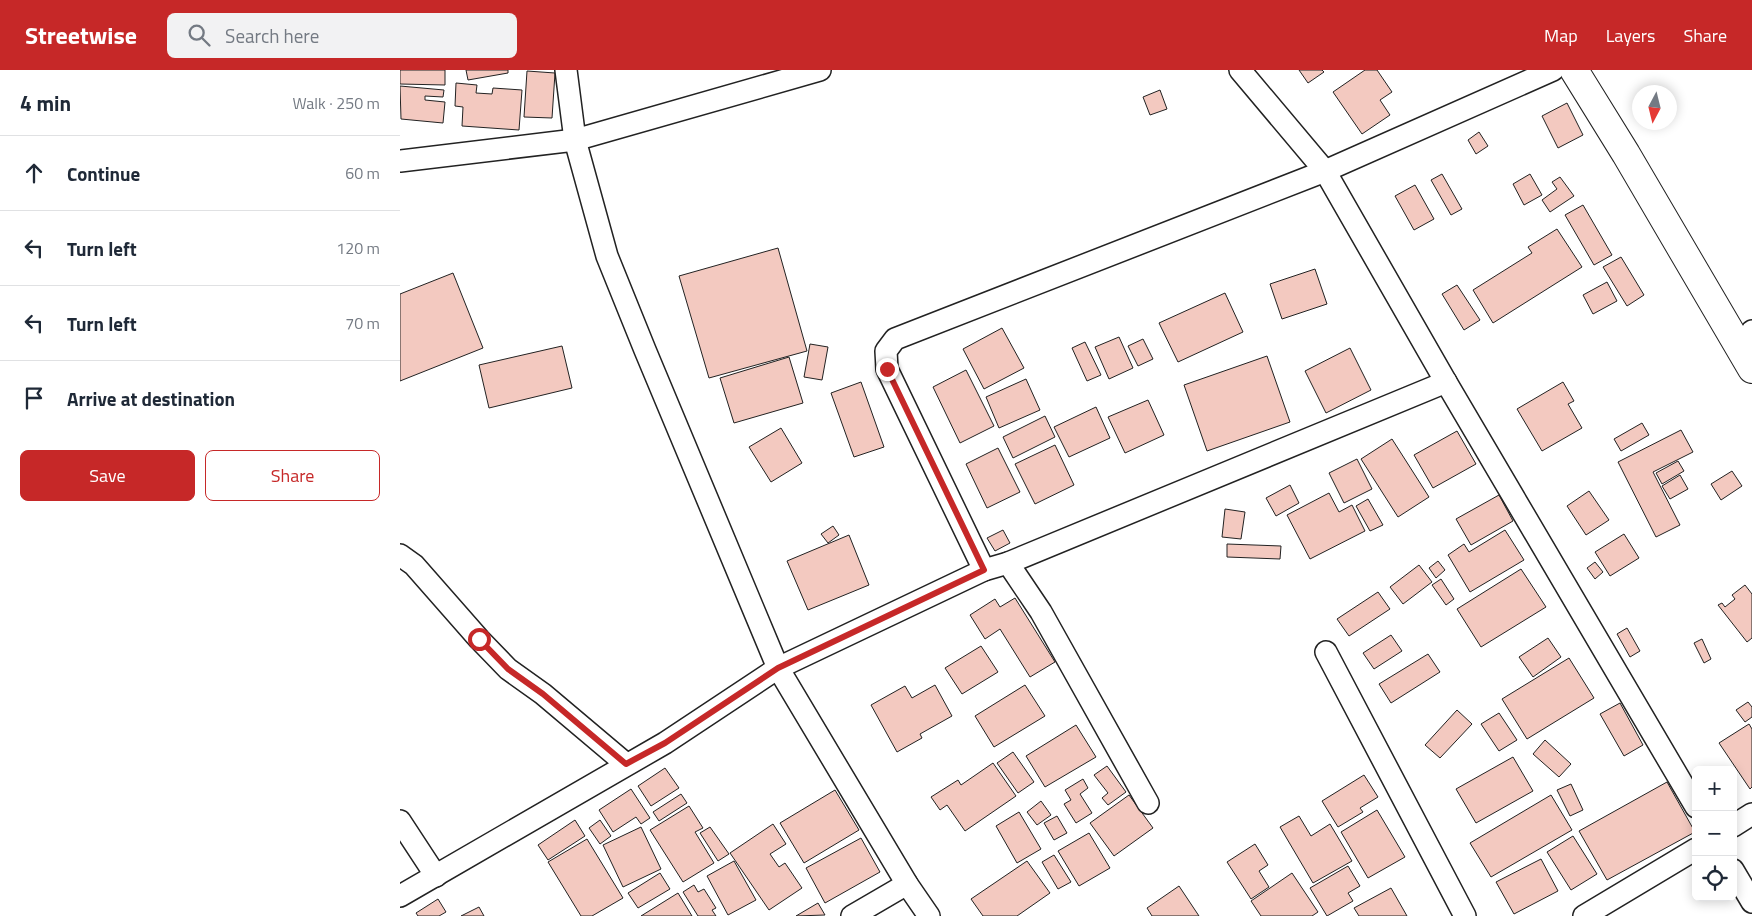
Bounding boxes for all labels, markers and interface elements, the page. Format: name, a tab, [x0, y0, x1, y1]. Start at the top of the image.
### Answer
search box	[167, 13, 517, 58]
text: Streetwise	[25, 17, 137, 53]
icon: search	[185, 21, 213, 49]
text: Search here	[225, 21, 319, 50]
text: Map	[1544, 22, 1578, 49]
text: Layers	[1606, 22, 1655, 49]
text: Share	[1683, 22, 1727, 49]
north arrow	[1632, 85, 1677, 130]
text: 4 min	[20, 87, 71, 119]
text: Walk · 250 m	[292, 91, 380, 115]
icon: ahead	[20, 159, 48, 187]
text: Continue	[67, 159, 140, 188]
text: 60 m	[345, 161, 380, 185]
icon: left	[20, 234, 48, 262]
text: Turn left	[67, 234, 137, 263]
text: 120 m	[336, 236, 380, 260]
icon: left	[20, 309, 48, 337]
text: Turn left	[67, 309, 137, 338]
text: 70 m	[345, 311, 380, 335]
route end	[876, 358, 899, 381]
icon: arrive	[20, 384, 48, 412]
text: Arrive at destination	[67, 384, 235, 413]
button: Save	[20, 450, 195, 501]
button: Share	[205, 450, 380, 501]
route start	[468, 628, 491, 651]
map controls	[1692, 766, 1737, 901]
button: +	[1692, 766, 1737, 811]
button: −	[1692, 811, 1737, 856]
button: locate	[1692, 856, 1737, 901]

